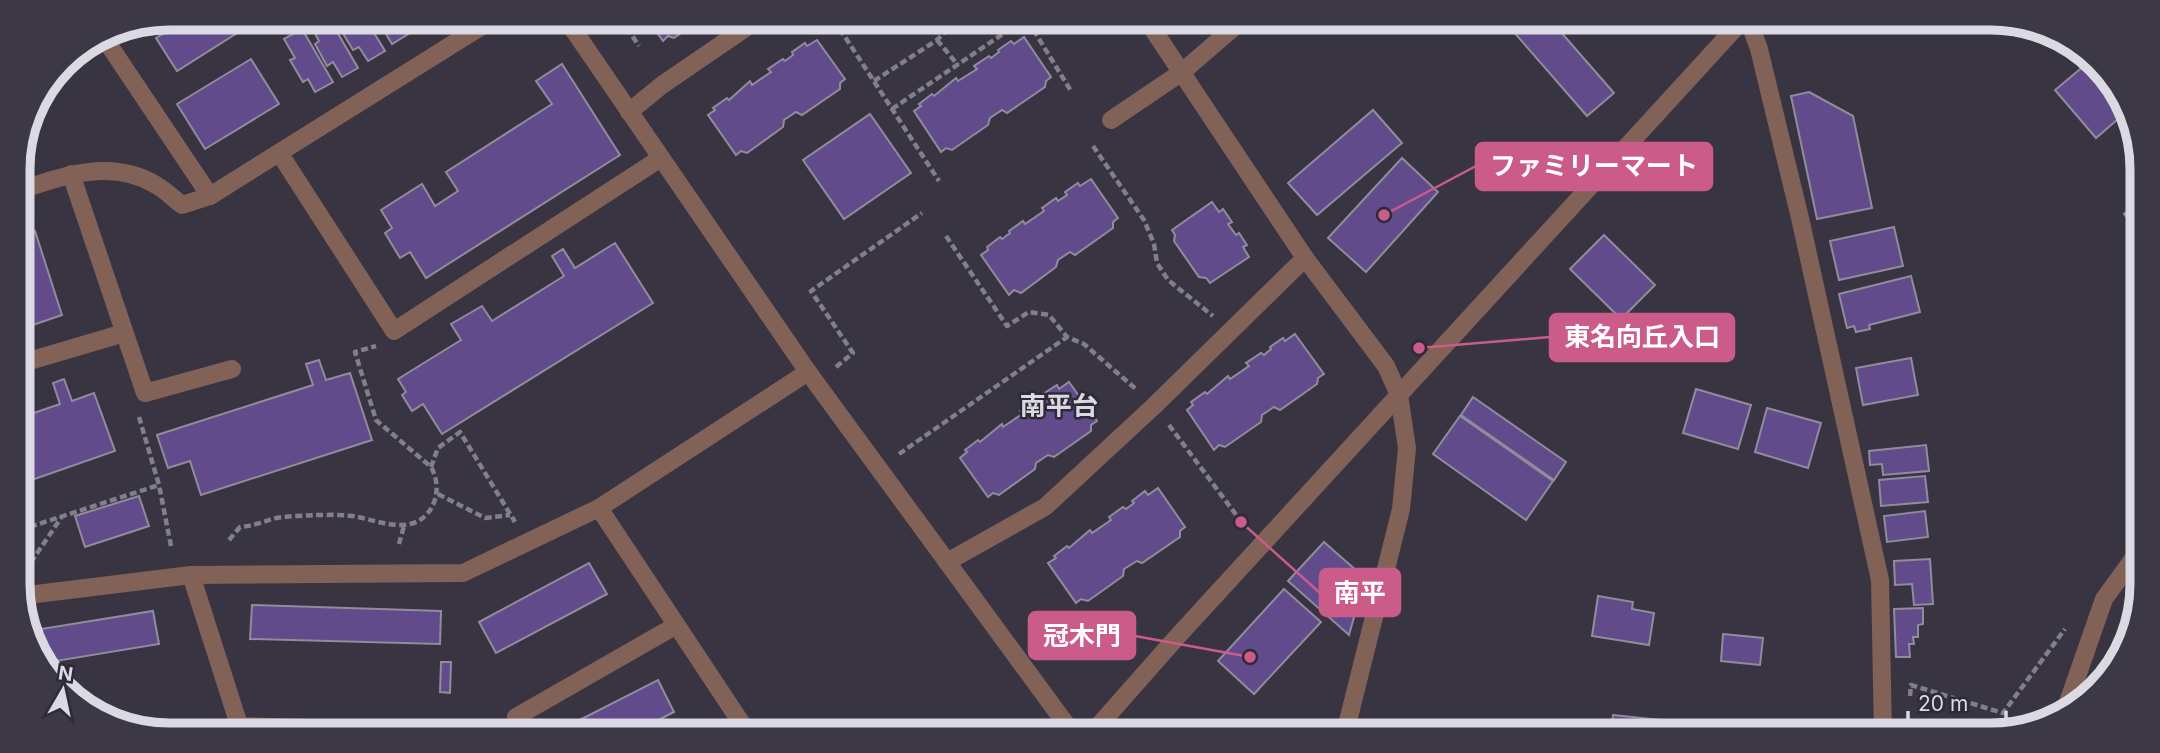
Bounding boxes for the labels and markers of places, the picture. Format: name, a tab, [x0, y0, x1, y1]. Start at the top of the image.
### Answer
callout: ファミリーマート	[1476, 143, 1712, 190]
callout: 東名向丘入口	[1550, 314, 1734, 361]
callout: 南平	[1320, 569, 1400, 616]
callout: 冠木門	[1029, 612, 1135, 659]

